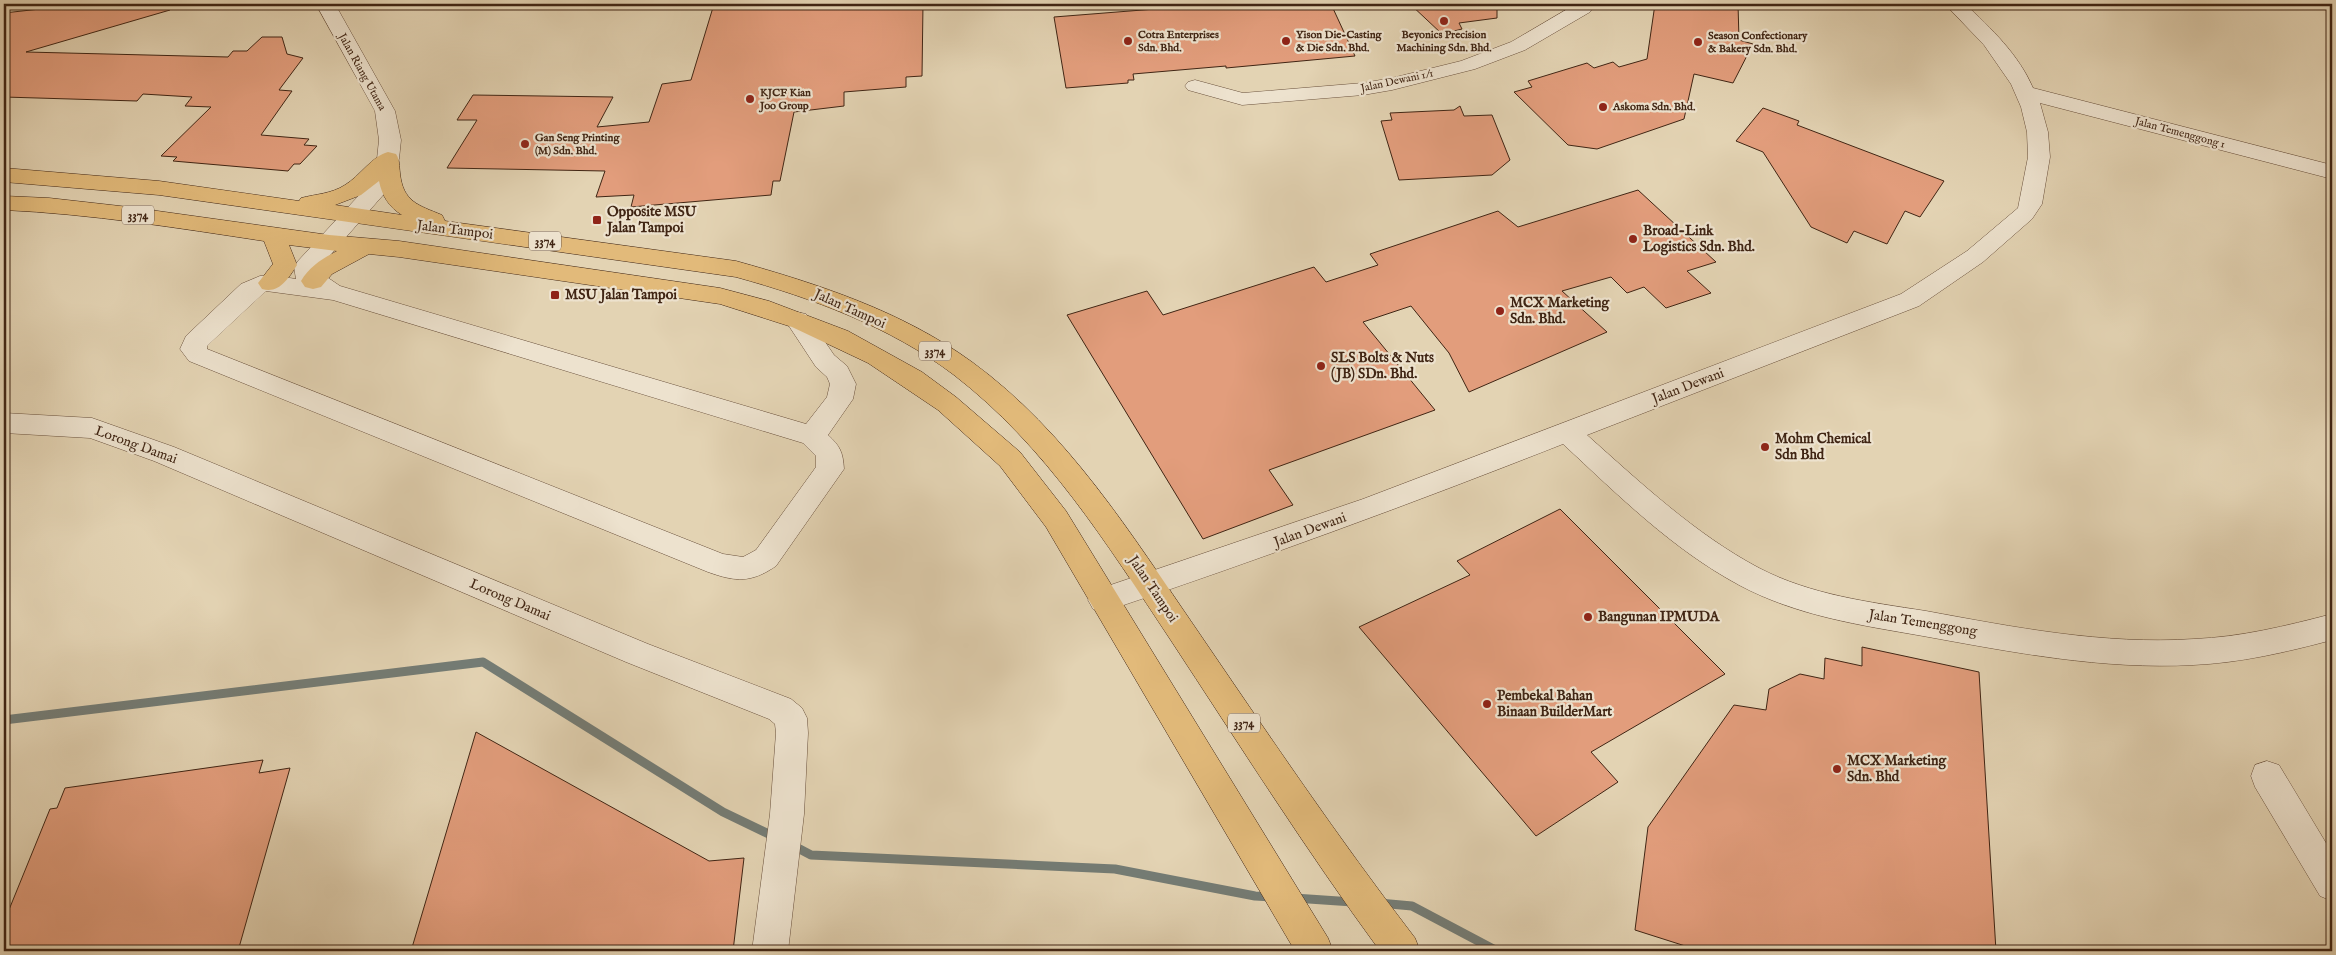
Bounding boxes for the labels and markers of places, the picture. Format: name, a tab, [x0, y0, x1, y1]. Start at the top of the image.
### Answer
marker: Beyonics Precision Machining Sdn. Bhd.	[1438, 15, 1450, 27]
place label: Cotra Enterprises Sdn. Bhd.	[1138, 28, 1219, 55]
place label: Yison Die-Casting & Die Sdn. Bhd.	[1296, 28, 1383, 55]
place label: Beyonics Precision Machining Sdn. Bhd.	[1396, 28, 1492, 55]
place label: Season Confectionary & Bakery Sdn. Bhd.	[1708, 29, 1808, 56]
marker: Cotra Enterprises Sdn. Bhd.	[1122, 35, 1134, 47]
marker: Yison Die-Casting & Die Sdn. Bhd.	[1280, 35, 1292, 47]
marker: Season Confectionary & Bakery Sdn. Bhd.	[1692, 36, 1704, 48]
place label: KJCF Kian Joo Group	[758, 86, 811, 113]
marker: KJCF Kian Joo Group	[744, 93, 756, 105]
place label: Askoma Sdn. Bhd.	[1612, 100, 1696, 114]
marker: Askoma Sdn. Bhd.	[1597, 101, 1609, 113]
place label: Gan Seng Printing (M) Sdn. Bhd.	[535, 131, 620, 158]
marker: Gan Seng Printing (M) Sdn. Bhd.	[519, 138, 531, 150]
place label: Opposite MSU Jalan Tampoi	[605, 203, 698, 237]
marker: Opposite MSU Jalan Tampoi	[591, 214, 603, 226]
place label: Broad-Link Logistics Sdn. Bhd.	[1643, 222, 1755, 256]
marker: Broad-Link Logistics Sdn. Bhd.	[1627, 233, 1639, 245]
place label: MSU Jalan Tampoi	[565, 286, 677, 304]
marker: MSU Jalan Tampoi	[549, 289, 561, 301]
place label: MCX Marketing Sdn. Bhd.	[1510, 294, 1611, 328]
marker: MCX Marketing Sdn. Bhd.	[1494, 305, 1506, 317]
place label: SLS Bolts & Nuts (JB) SDn. Bhd.	[1331, 349, 1434, 383]
marker: SLS Bolts & Nuts (JB) SDn. Bhd.	[1315, 360, 1327, 372]
place label: Mohm Chemical Sdn Bhd	[1775, 430, 1872, 464]
marker: Mohm Chemical Sdn Bhd	[1759, 441, 1771, 453]
place label: Bangunan IPMUDA	[1598, 608, 1721, 626]
marker: Bangunan IPMUDA	[1582, 611, 1594, 623]
place label: Pembekal Bahan Binaan BuilderMart	[1497, 687, 1612, 721]
marker: Pembekal Bahan Binaan BuilderMart	[1481, 698, 1493, 710]
place label: MCX Marketing Sdn. Bhd	[1847, 752, 1948, 786]
marker: MCX Marketing Sdn. Bhd	[1831, 763, 1843, 775]

